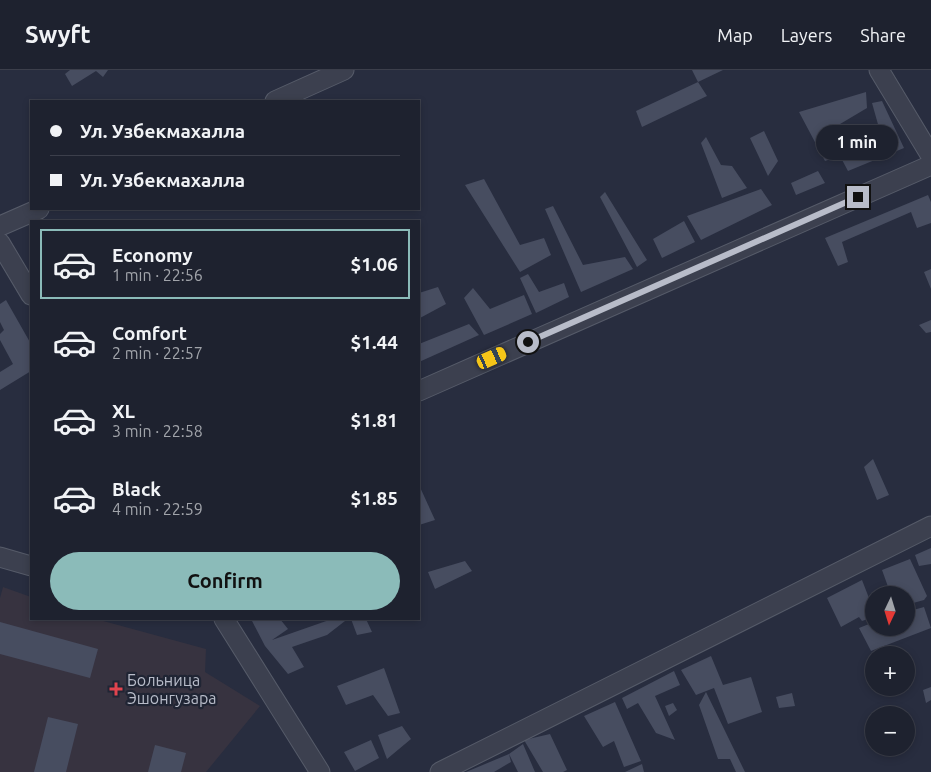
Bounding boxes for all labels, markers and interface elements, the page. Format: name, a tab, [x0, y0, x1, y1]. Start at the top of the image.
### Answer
text: Swyft	[25, 21, 91, 48]
text: Map	[717, 25, 753, 45]
text: Layers	[781, 25, 832, 45]
text: Share	[860, 25, 906, 45]
text: Ул. Узбекмахалла	[80, 120, 245, 142]
callout: 1 min	[817, 124, 899, 160]
text: 1 min	[837, 133, 877, 151]
text: Ул. Узбекмахалла	[80, 169, 245, 191]
route end	[847, 186, 869, 208]
icon: car	[52, 242, 97, 287]
text: Economy	[112, 244, 193, 266]
text: $1.06	[350, 253, 398, 275]
text: 1 min · 22:56	[112, 266, 203, 284]
icon: car	[52, 320, 97, 365]
text: Comfort	[112, 322, 187, 344]
text: $1.44	[350, 331, 398, 353]
route start	[517, 331, 539, 353]
text: 2 min · 22:57	[112, 344, 203, 362]
car	[475, 345, 508, 371]
icon: car	[52, 398, 97, 443]
text: XL	[112, 400, 135, 422]
text: $1.81	[350, 409, 398, 431]
text: 3 min · 22:58	[112, 422, 203, 440]
icon: car	[52, 476, 97, 521]
text: Black	[112, 478, 161, 500]
text: $1.85	[350, 487, 398, 509]
text: 4 min · 22:59	[112, 500, 203, 518]
button: Confirm	[50, 552, 400, 610]
north arrow	[865, 586, 915, 636]
map controls	[865, 586, 915, 756]
button: +	[865, 646, 915, 696]
place label: Больница Эшонгузара	[127, 671, 216, 707]
marker: Больница Эшонгузара	[109, 682, 123, 696]
button: −	[865, 706, 915, 756]

